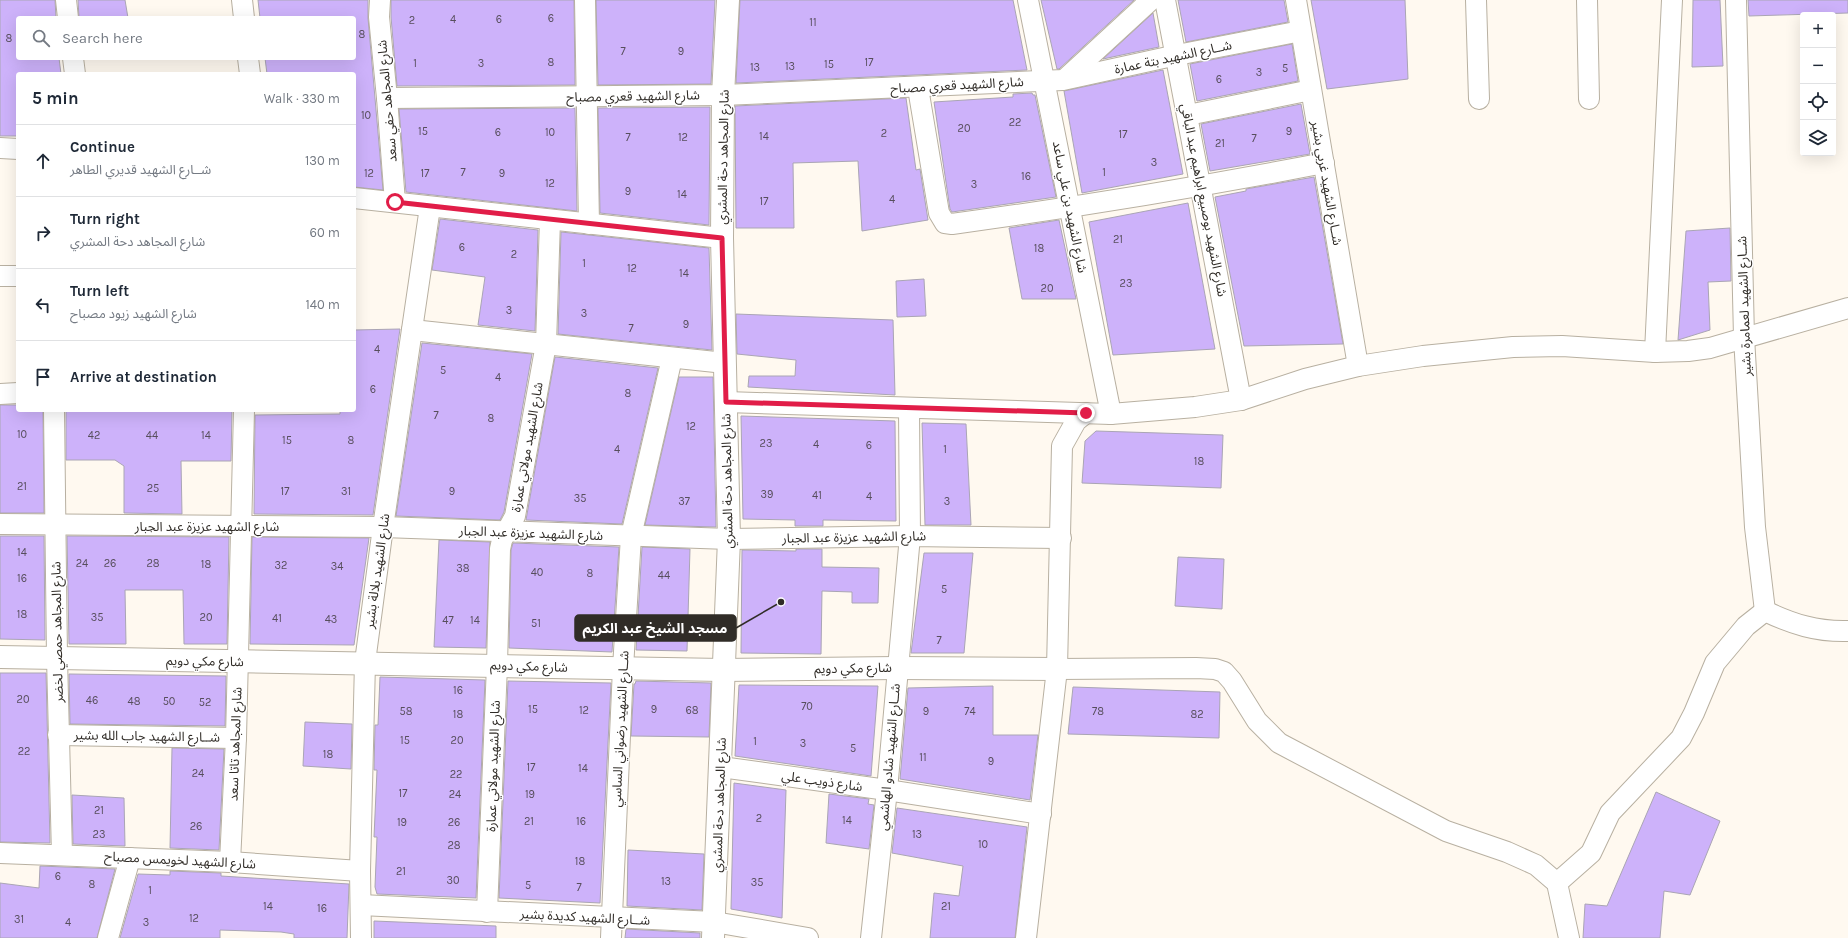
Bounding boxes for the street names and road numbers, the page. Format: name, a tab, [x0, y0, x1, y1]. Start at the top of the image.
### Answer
street label: شــارع الشهيد بتة عمارة	[1113, 37, 1234, 80]
street label: شارع المجاهد حفي سعد	[374, 39, 403, 163]
street label: شارع الشهيد قعري مصباح	[890, 74, 1024, 99]
street label: شارع الشهيد قعري مصباح	[566, 87, 700, 108]
street label: شارع المجاهد دحة المشري	[714, 89, 735, 225]
street label: شارع الشهيد بوصبيع ابراهيم عبد الباقي	[1175, 102, 1230, 298]
street label: شــارع الشهيد غربي بشير	[1305, 118, 1345, 247]
street label: شارع الشهيد بن علي ساعد	[1047, 140, 1090, 275]
street label: شــارع الشهيد لعمامرة بشير	[1734, 236, 1757, 377]
street label: شارع الشهيد مولاتي عمارة	[508, 381, 549, 514]
street label: شارع المجاهد دحة المشري	[718, 413, 739, 549]
street label: شارع الشهيد بلالة بشير	[361, 513, 395, 631]
street label: شارع الشهيد عزيزة عبد الجبار	[134, 519, 279, 537]
street label: شارع الشهيد عزيزة عبد الجبار	[458, 523, 603, 546]
street label: شارع الشهيد عزيزة عبد الجبار	[781, 528, 926, 549]
street label: شارع المجاهد حمصي لخضر	[48, 561, 69, 704]
street label: شــارع الشهيد رضواني الساسي	[608, 650, 635, 808]
street label: شارع مكي دويم	[166, 653, 244, 672]
street label: شارع مكي دويم	[490, 657, 568, 678]
street label: شارع مكي دويم	[814, 660, 892, 679]
street label: شــارع الشهيد شادو الهاشمي	[875, 683, 906, 831]
street label: شارع المجاهد تاتا سعد	[226, 687, 247, 801]
street label: شارع الشهيد مولاتي عمارة	[483, 700, 506, 832]
street label: شــارع الشهيد جاب الله بشير	[73, 727, 220, 748]
street label: شارع المجاهد دحة المشري	[709, 737, 732, 873]
street label: شارع ذويب علي	[780, 768, 863, 797]
street label: شارع الشهيد لخويمس مصباح	[104, 849, 256, 874]
street label: شــارع الشهيد كديدة بشير	[518, 906, 650, 931]

